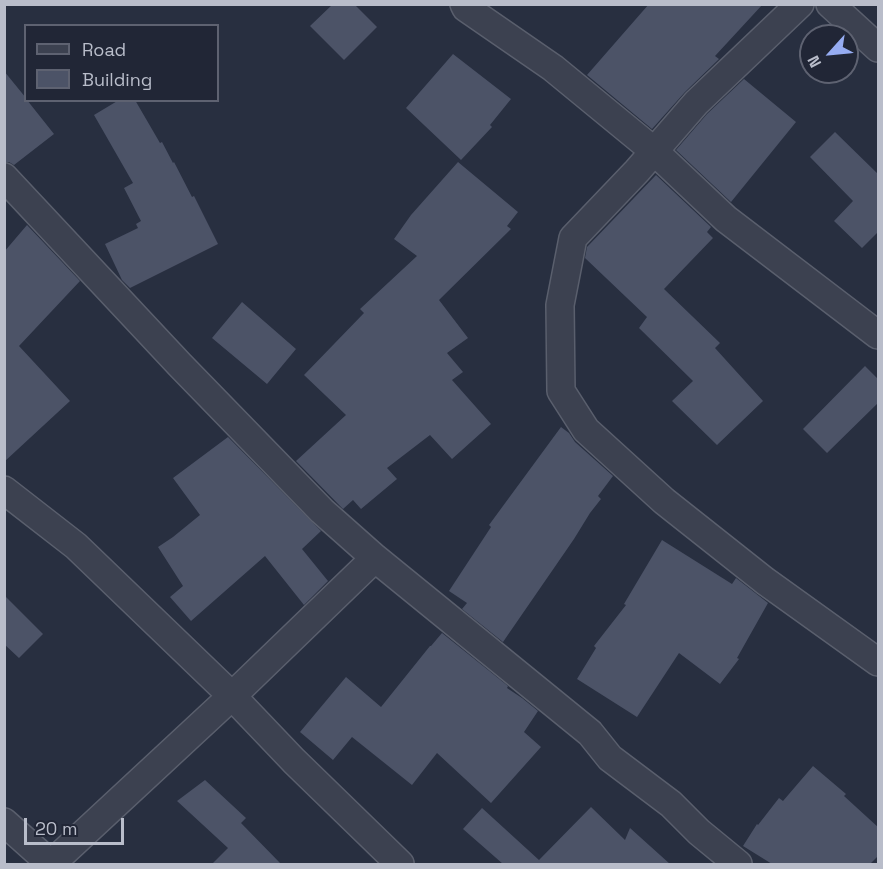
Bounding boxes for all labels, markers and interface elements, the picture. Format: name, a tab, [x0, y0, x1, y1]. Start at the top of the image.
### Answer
legend	[24, 24, 219, 102]
north arrow	[799, 24, 859, 84]
text: Road	[82, 38, 126, 61]
text: N	[803, 52, 826, 71]
text: Building	[82, 68, 152, 91]
scale bar	[27, 806, 128, 844]
text: 20 m	[35, 817, 78, 840]

